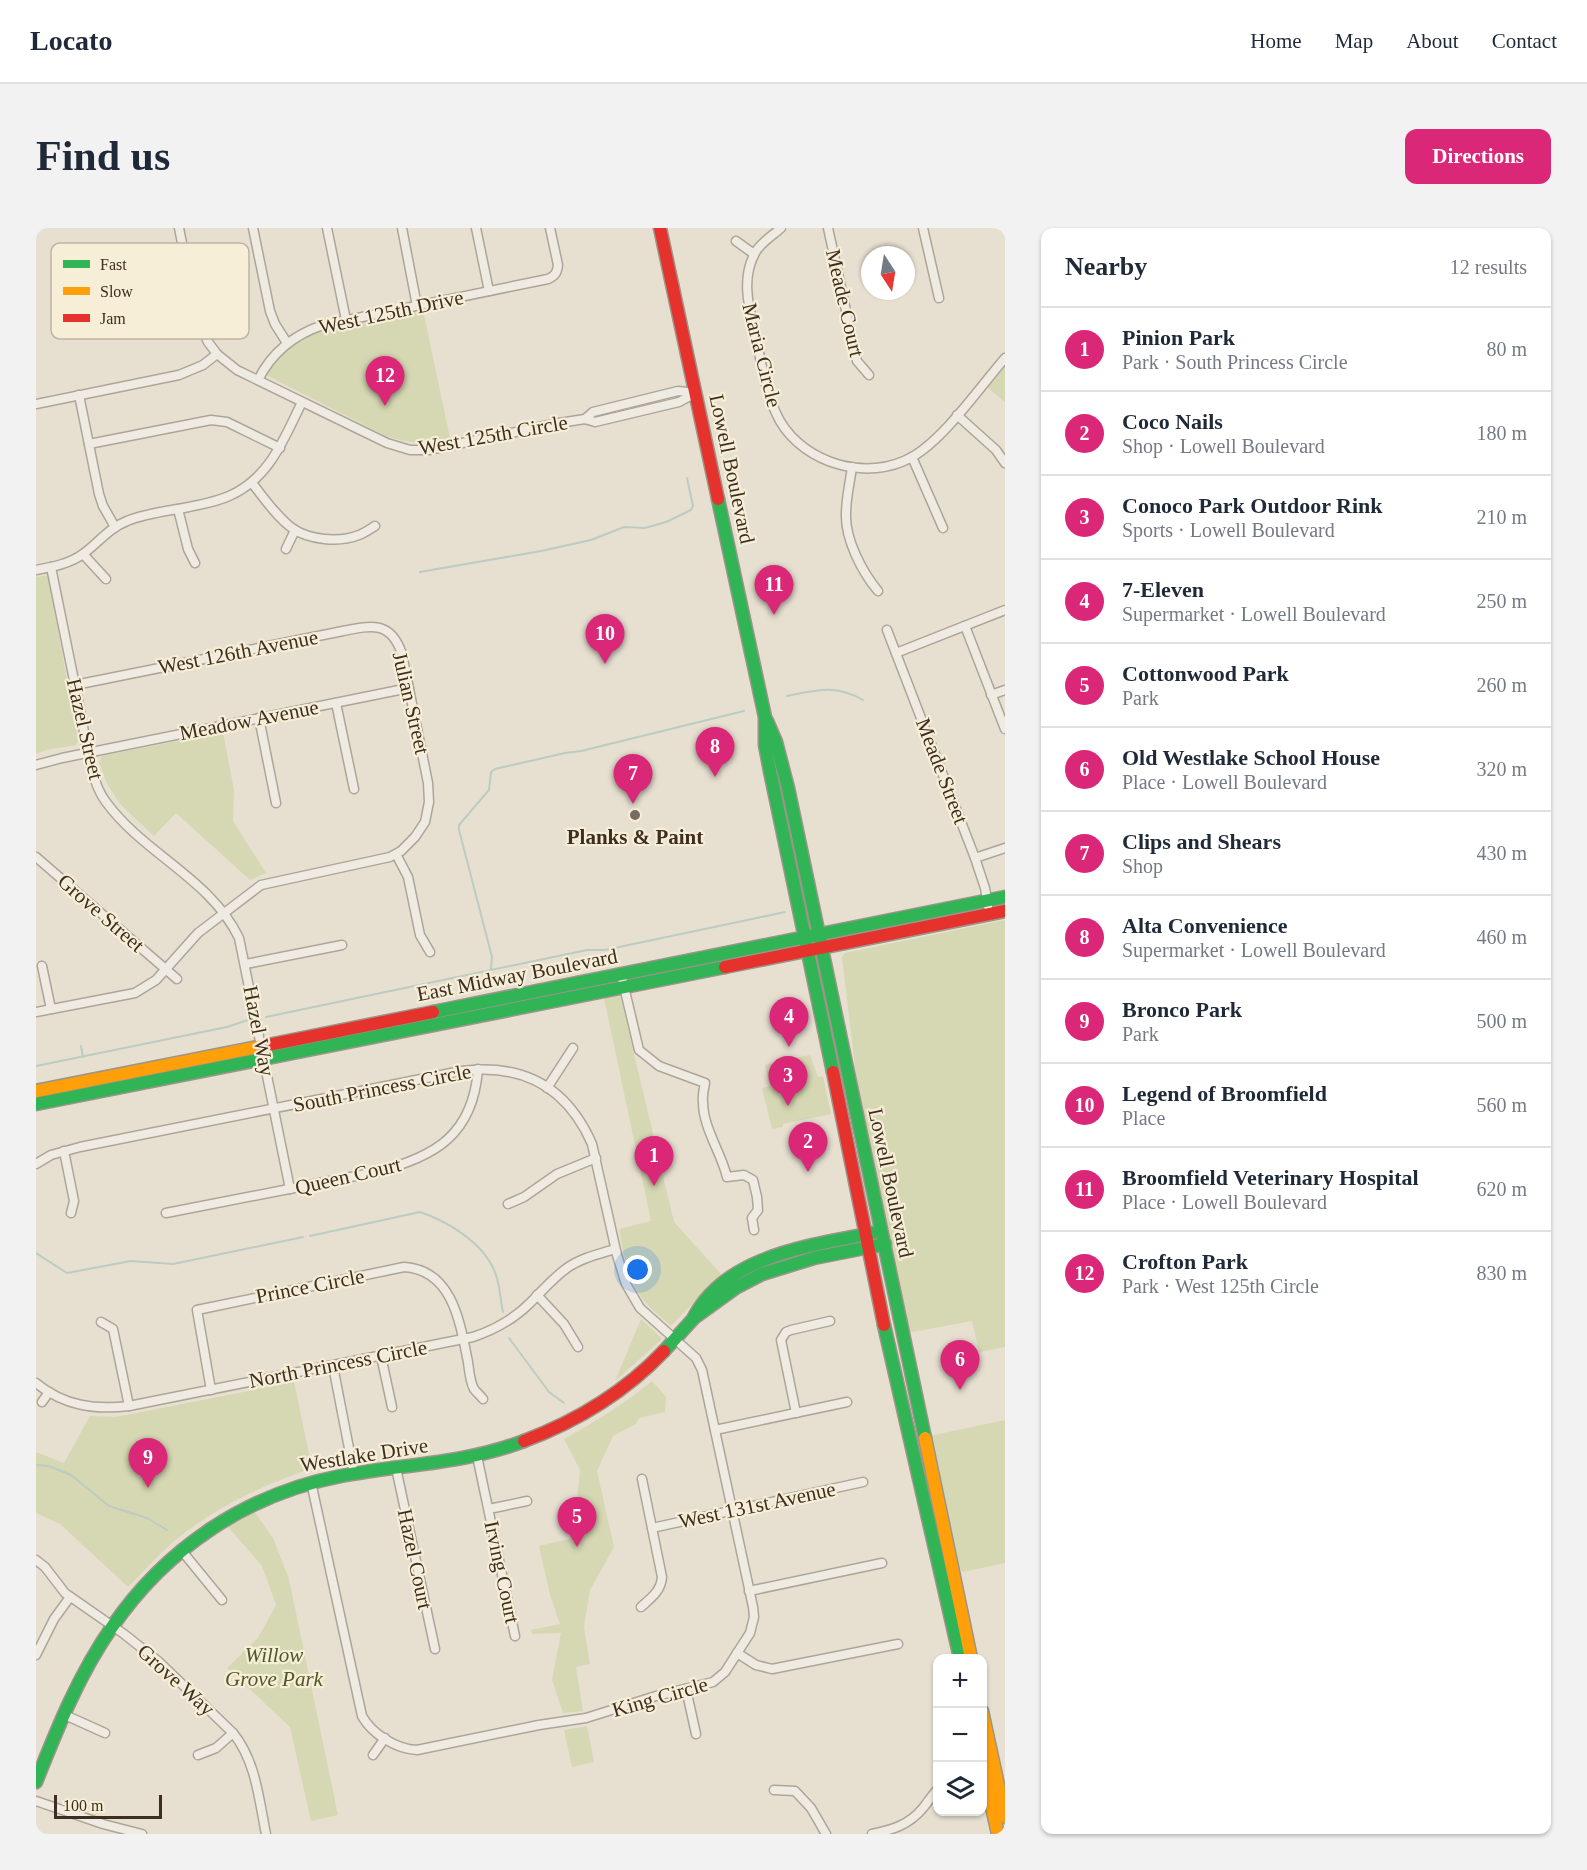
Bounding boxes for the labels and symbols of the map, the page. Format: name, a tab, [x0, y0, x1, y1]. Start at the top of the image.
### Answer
legend	[51, 243, 249, 339]
north arrow	[861, 246, 915, 300]
street label: Meade Court	[821, 247, 869, 360]
text: Fast	[100, 256, 127, 273]
text: Slow	[100, 283, 133, 300]
street label: West 125th Drive	[316, 285, 466, 339]
street label: Maria Circle	[737, 300, 787, 410]
text: Jam	[100, 310, 126, 327]
pin: 12	[366, 356, 404, 406]
street label: Lowell Boulevard	[704, 392, 760, 546]
street label: West 125th Circle	[417, 410, 569, 460]
pin: 11	[754, 566, 794, 615]
pin: 10	[586, 614, 624, 664]
street label: West 126th Avenue	[156, 625, 320, 679]
street label: Julian Street	[388, 649, 434, 757]
street label: Hazel Street	[62, 676, 108, 782]
street label: Meadow Avenue	[177, 695, 321, 745]
street label: Meade Street	[911, 715, 973, 827]
pin: 8	[696, 728, 734, 777]
pin: 7	[614, 754, 652, 804]
marker: Planks & Paint	[628, 808, 642, 822]
place label: Planks & Paint	[567, 825, 703, 849]
street label: Grove Street	[53, 869, 149, 957]
street label: East Midway Boulevard	[415, 944, 620, 1006]
street label: Hazel Way	[238, 984, 280, 1079]
pin: 4	[770, 998, 808, 1047]
pin: 3	[768, 1056, 807, 1106]
street label: South Princess Circle	[291, 1059, 473, 1117]
street label: Lowell Boulevard	[863, 1106, 919, 1260]
pin: 2	[788, 1122, 828, 1172]
pin: 1	[634, 1136, 674, 1186]
street label: Queen Court	[293, 1152, 403, 1200]
your location	[623, 1255, 652, 1284]
street label: Prince Circle	[254, 1264, 366, 1308]
street label: North Princess Circle	[247, 1335, 429, 1393]
pin: 6	[940, 1340, 980, 1390]
street label: Westlake Drive	[298, 1433, 430, 1477]
pin: 9	[128, 1438, 168, 1488]
street label: West 131st Avenue	[676, 1477, 838, 1533]
pin: 5	[558, 1498, 596, 1547]
street label: Hazel Court	[393, 1507, 437, 1612]
street label: Irving Court	[479, 1518, 525, 1626]
street label: Grove Way	[133, 1639, 220, 1721]
park label: Willow Grove Park	[225, 1643, 324, 1691]
street label: King Circle	[609, 1672, 711, 1722]
scale bar	[54, 1792, 162, 1820]

